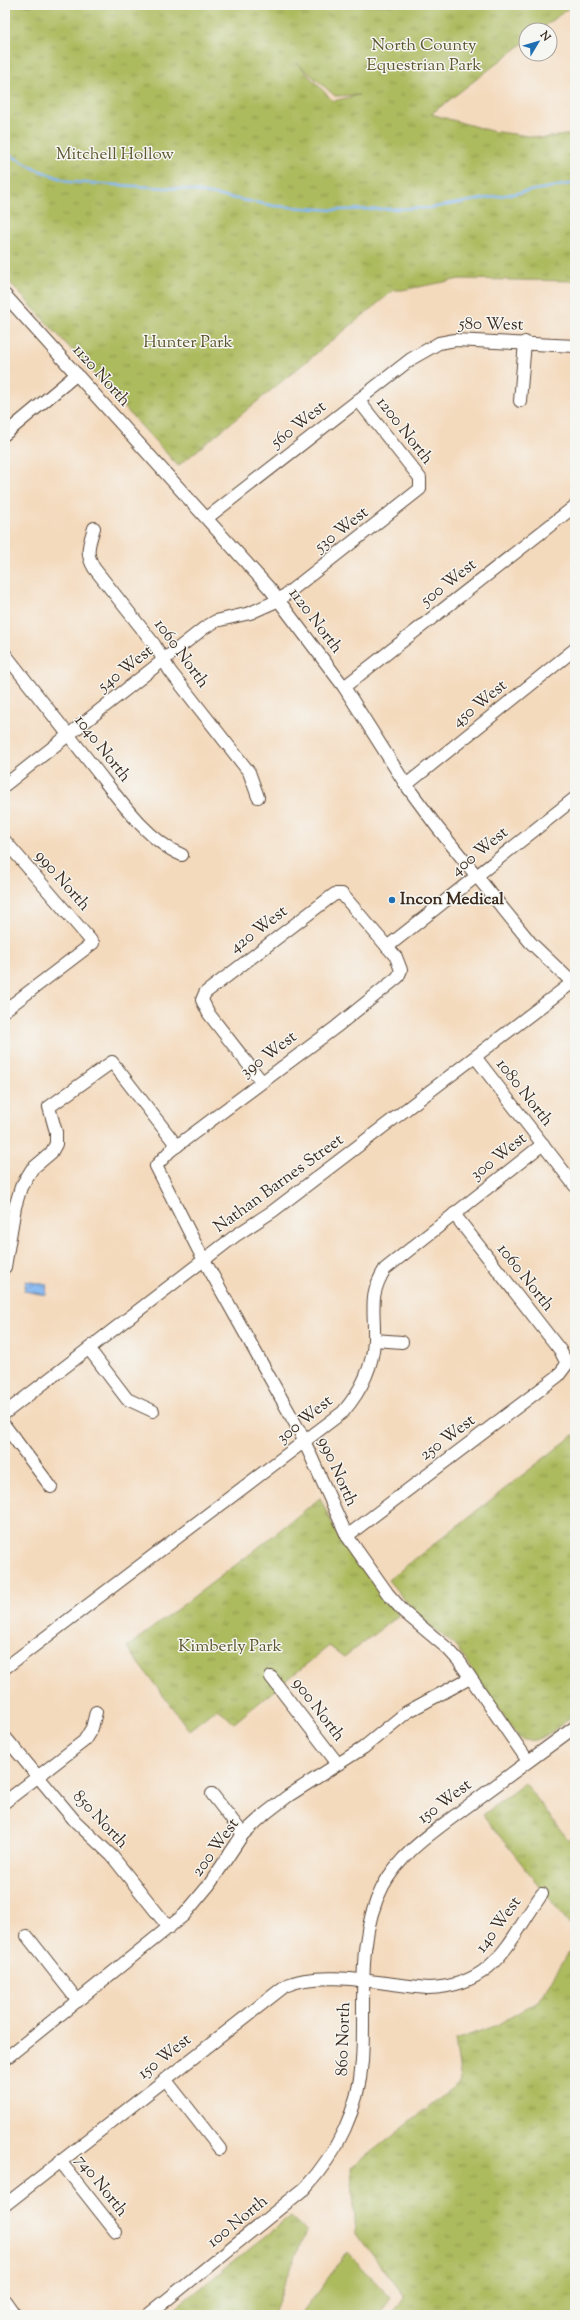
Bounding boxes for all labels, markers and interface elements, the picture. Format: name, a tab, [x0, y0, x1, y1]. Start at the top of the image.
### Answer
north arrow	[518, 22, 558, 62]
text: N	[535, 27, 554, 45]
park label: North County Equestrian Park	[366, 34, 482, 78]
park label: Mitchell Hollow	[56, 143, 174, 167]
street label: 580 West	[458, 312, 524, 338]
park label: Hunter Park	[143, 331, 233, 355]
street label: 1120 North	[66, 339, 136, 413]
street label: 1200 North	[370, 392, 438, 470]
street label: 560 West	[265, 396, 332, 455]
street label: 530 West	[309, 501, 374, 559]
street label: 500 West	[415, 553, 482, 613]
street label: 1120 North	[282, 583, 348, 659]
street label: 1060 North	[148, 614, 214, 694]
street label: 540 West	[92, 640, 159, 699]
street label: 450 West	[447, 674, 513, 734]
street label: 1040 North	[68, 710, 136, 788]
street label: 400 West	[446, 821, 514, 883]
street label: 990 North	[29, 845, 95, 917]
place label: Incon Medical	[400, 888, 504, 912]
marker: Incon Medical	[387, 895, 397, 905]
street label: 420 West	[225, 900, 293, 960]
street label: 390 West	[236, 1026, 302, 1084]
street label: 1080 North	[490, 1054, 558, 1132]
street label: 300 West	[466, 1127, 533, 1187]
street label: Nathan Barnes Street	[209, 1129, 349, 1239]
street label: 1060 North	[491, 1239, 559, 1317]
street label: 300 West	[272, 1390, 338, 1450]
street label: 250 West	[415, 1409, 481, 1467]
street label: 990 North	[311, 1433, 363, 1511]
park label: Kimberly Park	[178, 1635, 282, 1659]
street label: 900 North	[286, 1673, 350, 1747]
street label: 150 West	[413, 1774, 477, 1830]
street label: 850 North	[67, 1786, 133, 1854]
street label: 200 West	[187, 1814, 246, 1882]
street label: 140 West	[470, 1892, 528, 1958]
street label: 860 North	[331, 2001, 357, 2077]
street label: 150 West	[133, 2028, 197, 2085]
street label: 740 North	[69, 2150, 133, 2222]
street label: 100 North	[202, 2190, 274, 2254]

